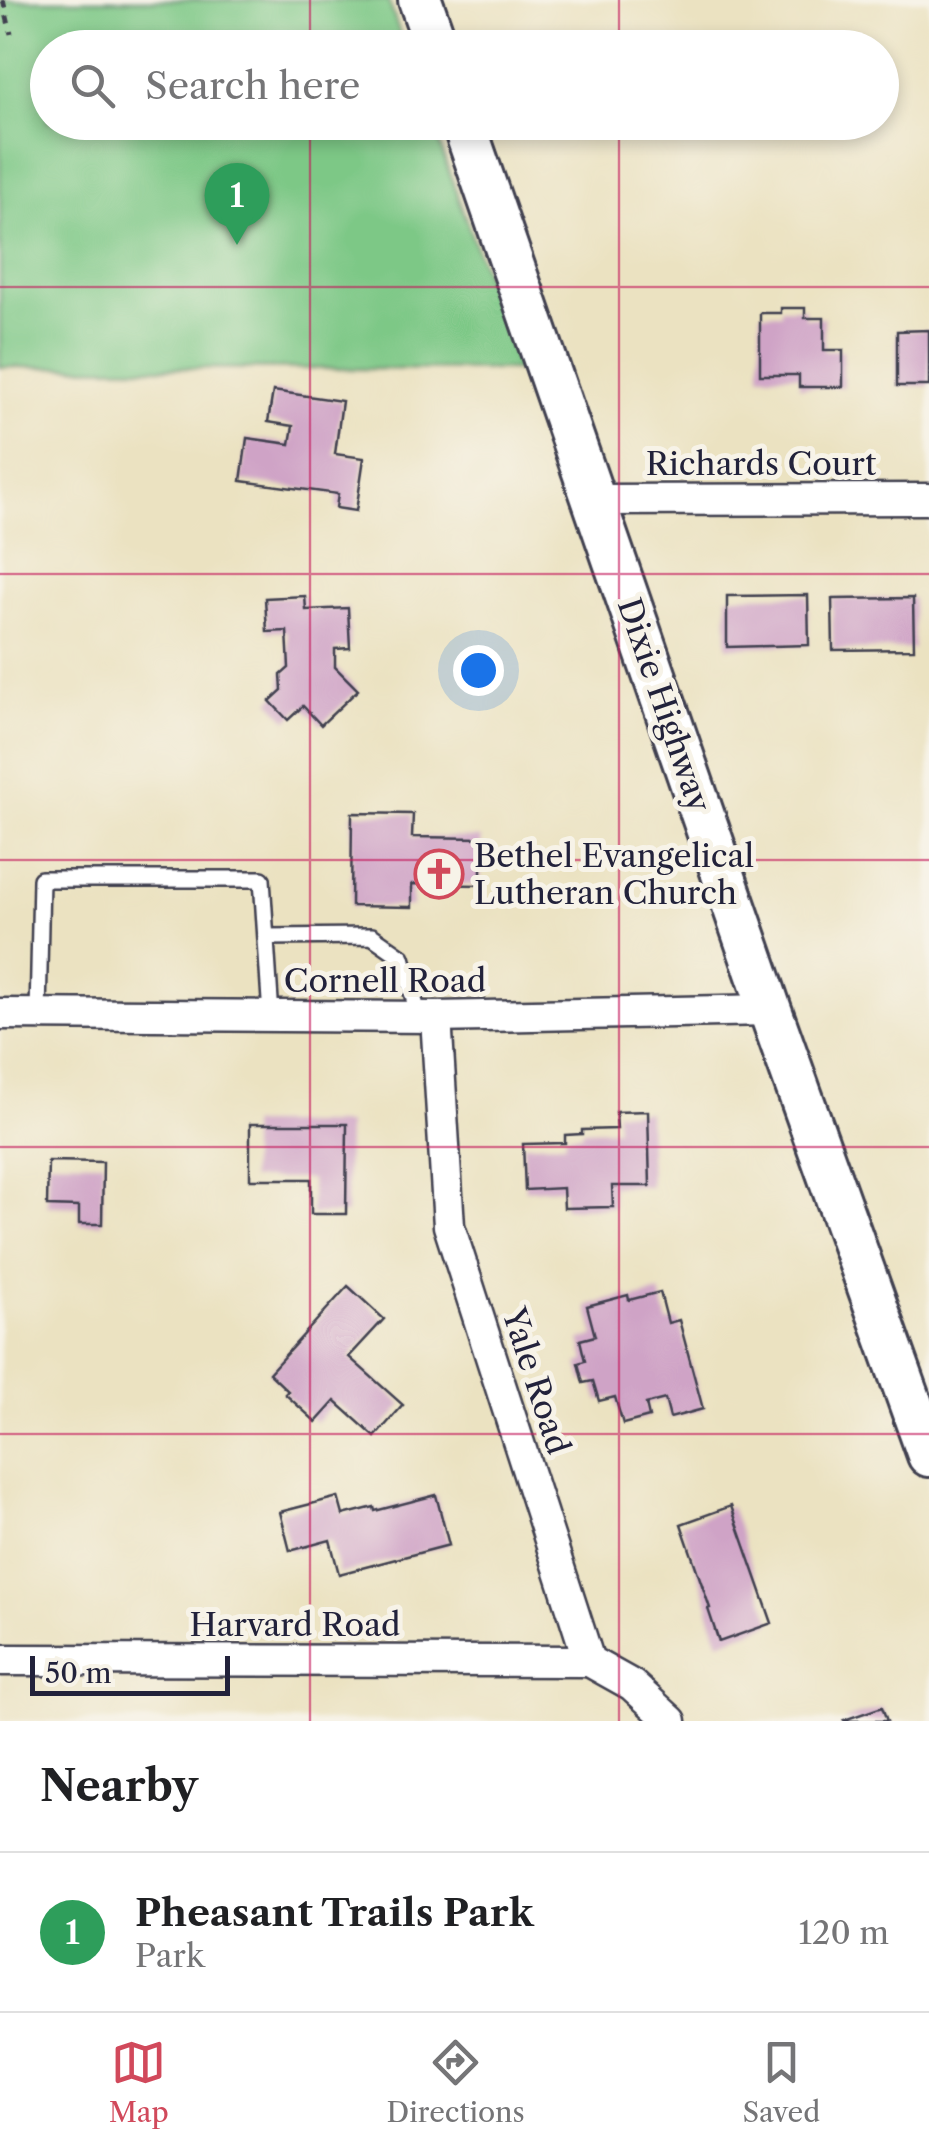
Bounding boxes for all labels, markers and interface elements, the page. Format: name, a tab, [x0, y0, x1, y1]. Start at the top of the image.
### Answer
search box	[30, 30, 899, 140]
icon: search	[65, 58, 120, 113]
text: Search here	[145, 62, 360, 109]
pin: 1	[204, 162, 270, 245]
street label: Richards Court	[646, 444, 877, 483]
street label: Dixie Highway	[610, 593, 720, 818]
your location	[453, 645, 504, 696]
place label: Bethel Evangelical Lutheran Church	[474, 836, 754, 912]
church icon: Bethel Evangelical Lutheran Church	[413, 848, 465, 900]
street label: Cornell Road	[284, 961, 486, 1000]
street label: Yale Road	[494, 1302, 578, 1459]
street label: Harvard Road	[189, 1605, 401, 1644]
scale bar	[30, 1651, 230, 1696]
text: 50 m	[45, 1656, 112, 1690]
text: Nearby	[40, 1760, 198, 1812]
text: Pheasant Trails Park	[135, 1889, 534, 1936]
text: 1	[65, 1913, 80, 1952]
text: 120 m	[799, 1913, 889, 1952]
text: Park	[135, 1936, 205, 1975]
tab: Map	[109, 2035, 169, 2129]
tab: Directions	[386, 2035, 525, 2129]
tab: Saved	[742, 2035, 820, 2129]

